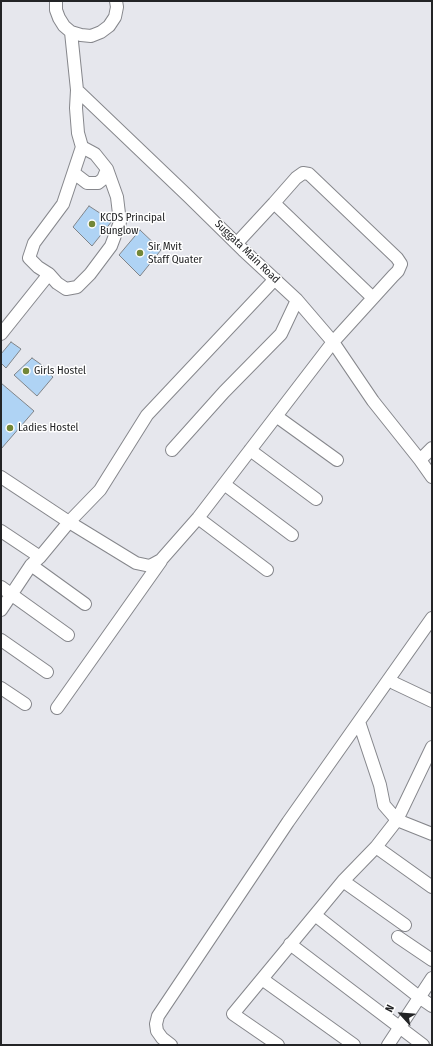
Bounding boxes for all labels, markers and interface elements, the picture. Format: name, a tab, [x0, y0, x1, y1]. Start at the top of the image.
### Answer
place label: KCDS Principal Bunglow	[100, 211, 165, 237]
street label: Suggata Main Road	[212, 218, 282, 286]
marker: KCDS Principal Bunglow	[87, 219, 97, 229]
place label: Sir Mvit Staff Quater	[148, 240, 202, 266]
marker: Sir Mvit Staff Quater	[135, 248, 145, 258]
place label: Girls Hostel	[34, 364, 86, 378]
marker: Girls Hostel	[21, 366, 31, 376]
place label: Ladies Hostel	[18, 421, 78, 435]
marker: Ladies Hostel	[5, 423, 15, 433]
north arrow	[381, 994, 421, 1034]
text: N	[382, 1003, 397, 1014]

